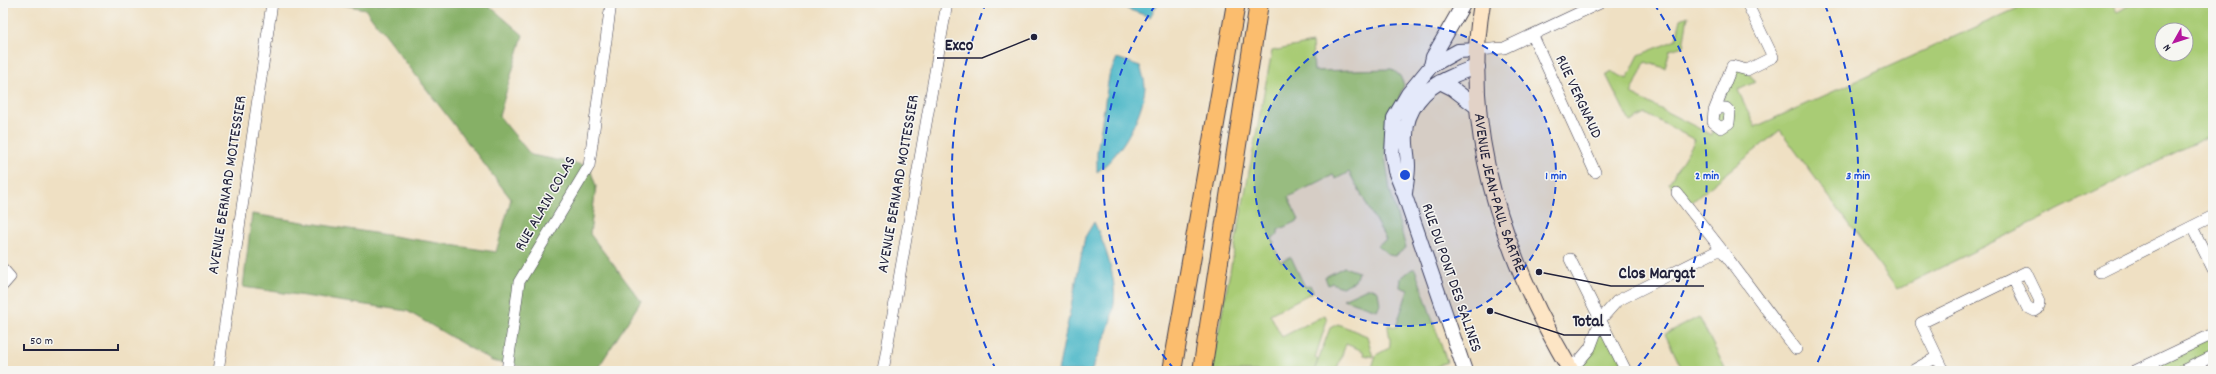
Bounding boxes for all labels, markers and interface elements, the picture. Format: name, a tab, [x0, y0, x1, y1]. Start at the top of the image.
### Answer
north arrow	[2154, 22, 2194, 62]
callout: Exco	[937, 29, 982, 58]
text: Exco	[945, 35, 974, 59]
text: N	[2160, 39, 2176, 54]
street label: RUE VERGNAUD	[1549, 51, 1607, 143]
street label: AVENUE BERNARD MOITESSIER	[872, 93, 926, 275]
street label: AVENUE BERNARD MOITESSIER	[203, 94, 254, 276]
street label: AVENUE JEAN-PAUL SARTRE	[1467, 112, 1532, 277]
street label: RUE ALAIN COLAS	[509, 152, 583, 256]
centre of rings	[1398, 168, 1412, 182]
text: 1 min	[1545, 168, 1567, 185]
text: 2 min	[1695, 168, 1719, 185]
text: 3 min	[1846, 168, 1870, 185]
street label: RUE DU PONT DES SALINES	[1415, 200, 1487, 356]
callout: Clos Margat	[1611, 257, 1704, 286]
text: Clos Margat	[1619, 263, 1696, 287]
callout: Total	[1564, 306, 1611, 335]
text: Total	[1572, 311, 1605, 335]
scale bar	[24, 326, 118, 352]
text: 50 m	[30, 333, 53, 350]

